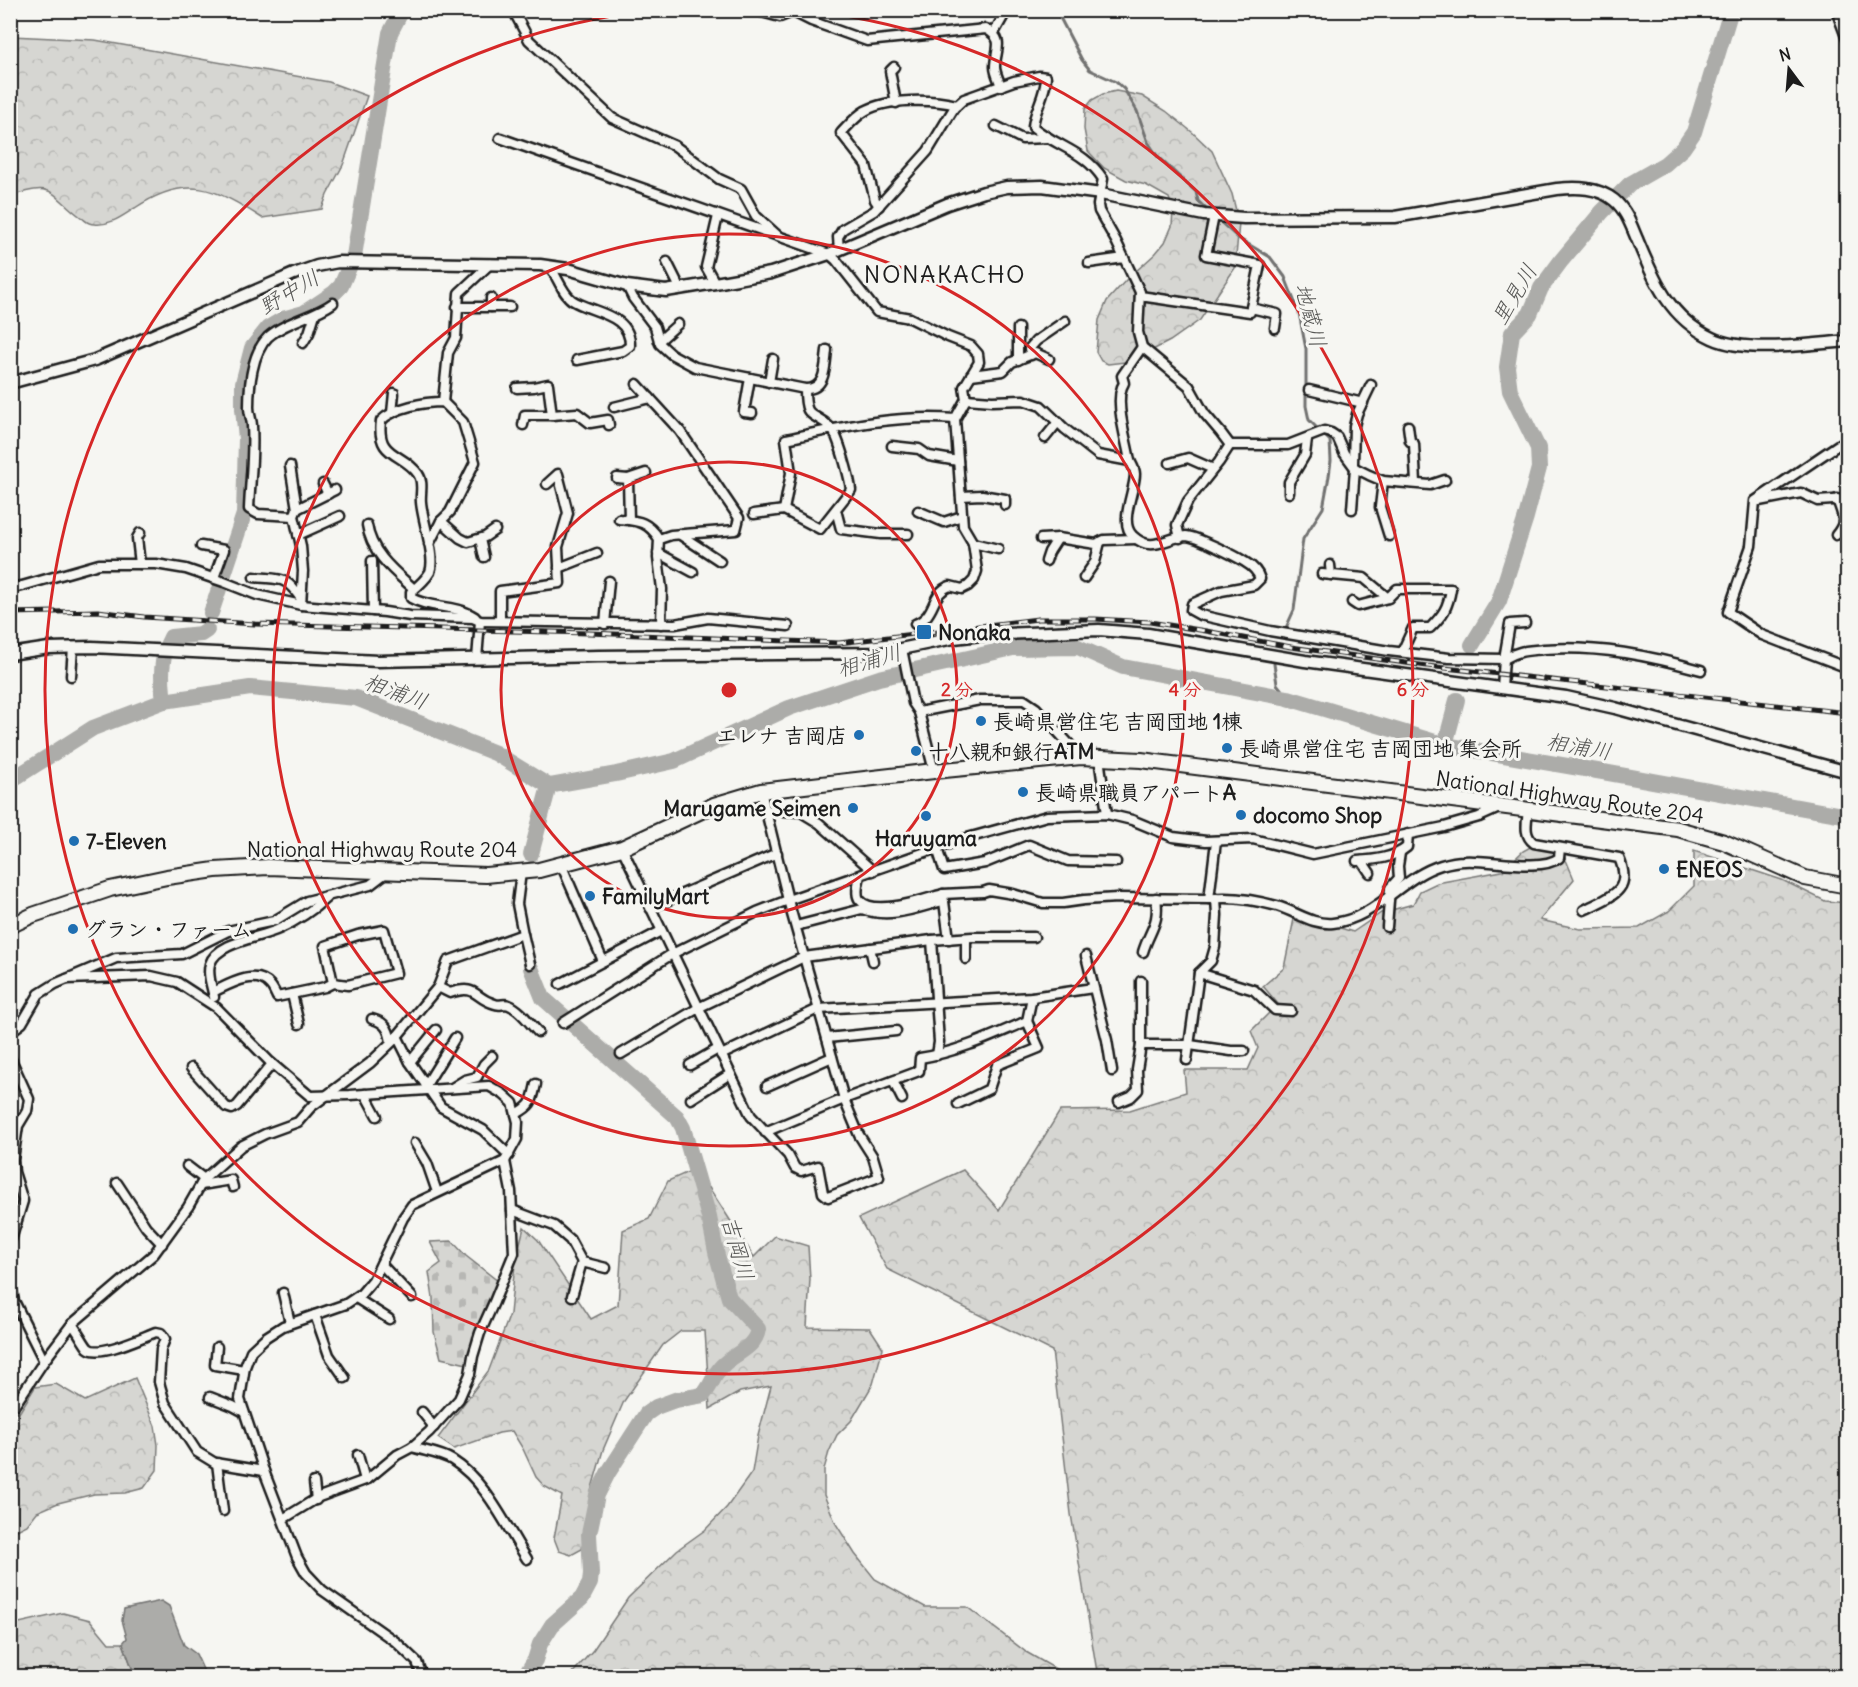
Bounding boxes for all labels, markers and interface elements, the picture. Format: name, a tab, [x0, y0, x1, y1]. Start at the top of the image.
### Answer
north arrow	[1759, 39, 1819, 99]
text: N	[1777, 43, 1793, 66]
water label: 里見川	[1485, 258, 1543, 330]
district label: NONAKACHO	[864, 259, 1026, 289]
water label: 野中川	[253, 263, 325, 321]
water label: 地蔵川	[1289, 279, 1333, 351]
place label: Nonaka	[938, 619, 1011, 646]
marker: Nonaka	[915, 623, 933, 641]
water label: 相浦川	[833, 637, 905, 683]
water label: 相浦川	[360, 667, 432, 715]
text: 2 分	[941, 678, 973, 701]
text: 4 分	[1169, 678, 1201, 701]
text: 6 分	[1397, 678, 1429, 701]
centre of rings	[719, 680, 739, 700]
place label: 長崎県営住宅 吉岡団地 1棟	[993, 708, 1242, 735]
marker: 長崎県営住宅 吉岡団地 1棟	[974, 714, 988, 728]
place label: エレナ 吉岡店	[716, 722, 847, 749]
water label: 相浦川	[1544, 726, 1614, 766]
marker: エレナ 吉岡店	[852, 728, 866, 742]
place label: 長崎県営住宅 吉岡団地 集会所	[1239, 735, 1522, 762]
place label: 十八親和銀行ATM	[928, 738, 1095, 765]
marker: 長崎県営住宅 吉岡団地 集会所	[1220, 741, 1234, 755]
marker: 十八親和銀行ATM	[909, 744, 923, 758]
street label: National Highway Route 204	[1434, 765, 1706, 829]
place label: 長崎県職員アパートA	[1035, 779, 1237, 806]
marker: 長崎県職員アパートA	[1016, 785, 1030, 799]
place label: Marugame Seimen	[663, 795, 841, 822]
marker: Marugame Seimen	[846, 801, 860, 815]
place label: docomo Shop	[1253, 802, 1382, 829]
marker: docomo Shop	[1234, 808, 1248, 822]
marker: Haruyama	[919, 809, 933, 823]
place label: Haruyama	[875, 825, 977, 852]
place label: 7-Eleven	[86, 828, 167, 855]
marker: 7-Eleven	[67, 834, 81, 848]
street label: National Highway Route 204	[247, 836, 517, 863]
place label: ENEOS	[1676, 856, 1743, 883]
marker: ENEOS	[1657, 862, 1671, 876]
place label: FamilyMart	[602, 883, 710, 910]
marker: FamilyMart	[583, 889, 597, 903]
place label: グラン・ファーム	[85, 916, 252, 943]
marker: グラン・ファーム	[66, 922, 80, 936]
water label: 吉岡川	[715, 1212, 761, 1284]

